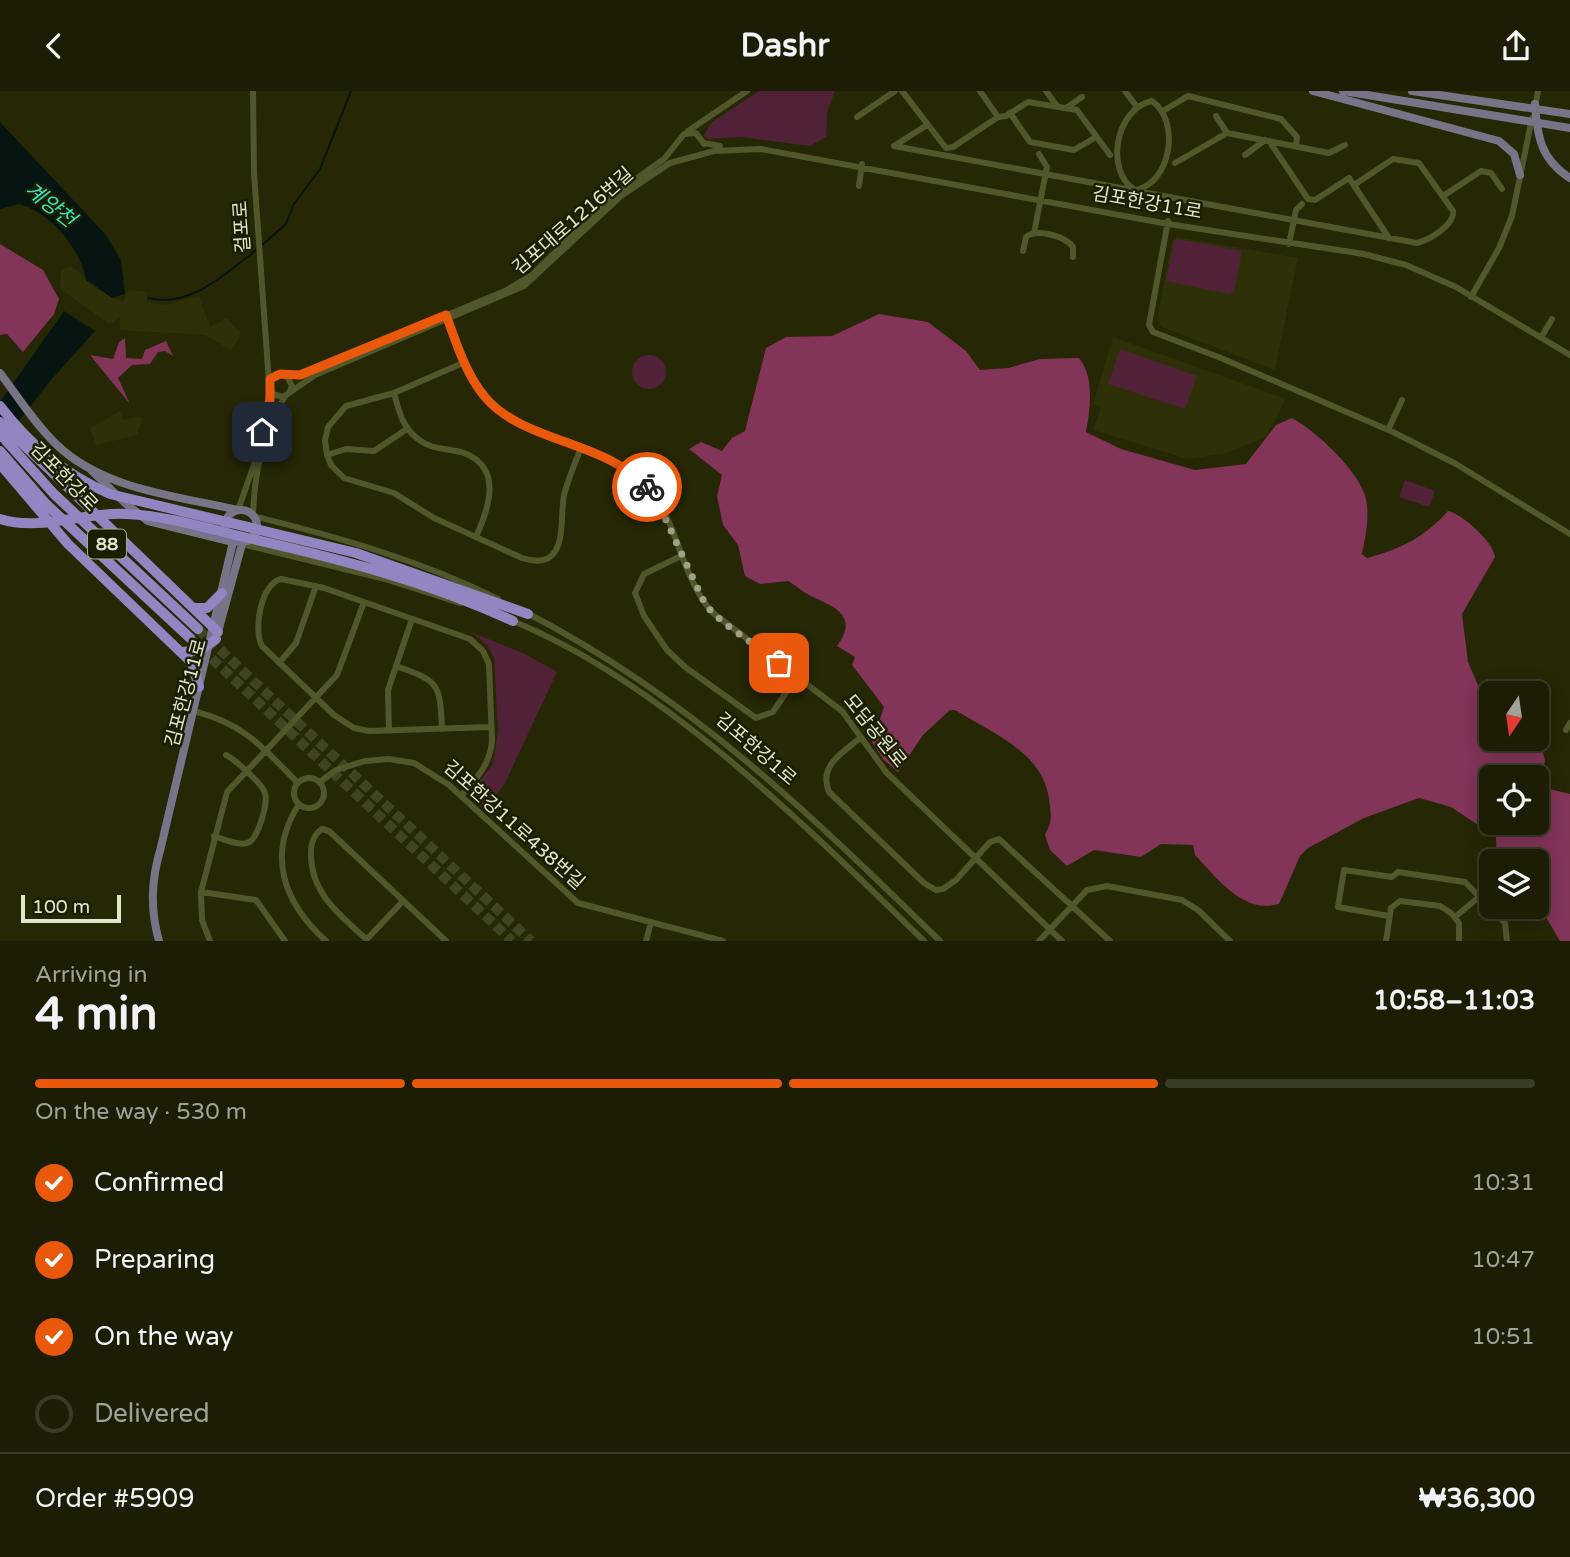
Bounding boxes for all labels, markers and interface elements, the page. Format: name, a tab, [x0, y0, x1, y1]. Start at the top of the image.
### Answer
icon: back	[35, 27, 73, 65]
text: Dashr	[741, 27, 829, 65]
icon: share	[1497, 27, 1535, 65]
street label: 김포대로1216번길	[508, 163, 638, 279]
water label: 계양천	[19, 177, 83, 234]
street label: 김포한강11로	[1090, 183, 1204, 223]
street label: 걸포로	[229, 200, 255, 254]
pin	[232, 402, 292, 462]
icon: home	[243, 413, 281, 451]
street label: 김포한강로	[26, 438, 102, 516]
courier	[612, 452, 682, 522]
icon: bike	[628, 468, 666, 506]
road number: 88	[88, 529, 126, 558]
pin	[749, 633, 809, 693]
street label: 김포한강11로	[161, 636, 211, 750]
icon: bag	[760, 644, 798, 682]
north arrow	[1479, 681, 1549, 751]
map controls	[1479, 681, 1549, 919]
street label: 모담공원로	[839, 690, 911, 772]
street label: 김포한강1로	[711, 708, 801, 790]
street label: 김포한강11로438번길	[439, 756, 589, 894]
button: locate	[1479, 765, 1549, 835]
button: layers	[1479, 849, 1549, 919]
scale bar	[21, 892, 121, 924]
text: 100 m	[32, 896, 90, 918]
text: Arriving in	[35, 961, 148, 989]
text: 10:58–11:03	[1373, 985, 1535, 1016]
text: 4 min	[35, 987, 158, 1042]
text: On the way · 530 m	[35, 1098, 247, 1126]
icon: check	[35, 1164, 73, 1202]
text: Confirmed	[94, 1167, 224, 1198]
text: 10:31	[1471, 1169, 1535, 1197]
icon: check	[35, 1241, 73, 1279]
text: Preparing	[94, 1244, 215, 1275]
text: 10:47	[1471, 1246, 1535, 1274]
icon: check	[35, 1318, 73, 1356]
text: On the way	[94, 1321, 234, 1352]
text: 10:51	[1471, 1323, 1535, 1351]
text: Delivered	[94, 1398, 210, 1429]
text: Order #5909	[35, 1483, 195, 1514]
text: ₩36,300	[1419, 1483, 1535, 1514]

